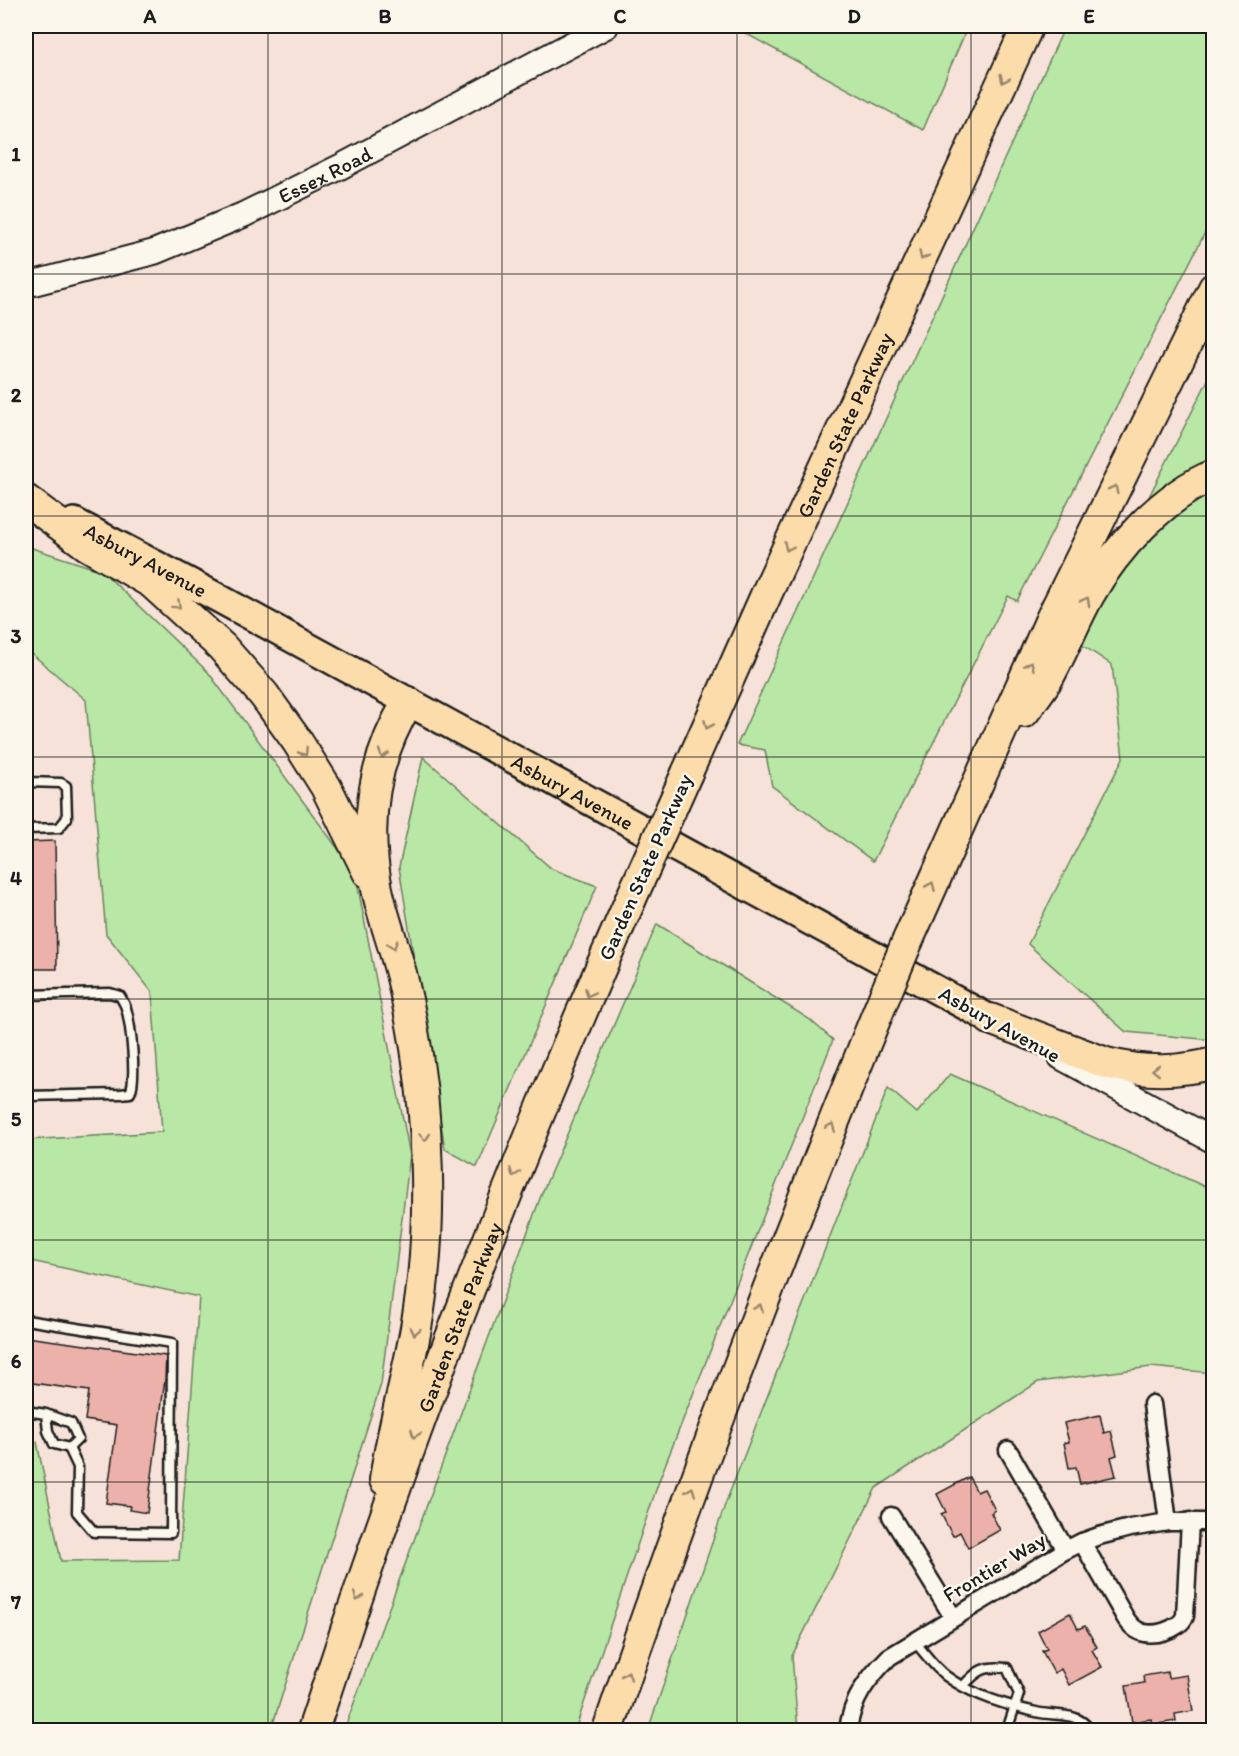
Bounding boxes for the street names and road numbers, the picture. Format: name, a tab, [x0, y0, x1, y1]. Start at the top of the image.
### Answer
street label: Essex Road	[274, 140, 376, 208]
street label: Garden State Parkway	[791, 328, 898, 522]
street label: Asbury Avenue	[80, 517, 211, 602]
street label: Asbury Avenue	[508, 748, 638, 835]
street label: Garden State Parkway	[593, 770, 697, 964]
street label: Asbury Avenue	[935, 980, 1065, 1068]
street label: Garden State Parkway	[412, 1218, 507, 1416]
street label: Frontier Way	[938, 1527, 1050, 1607]

